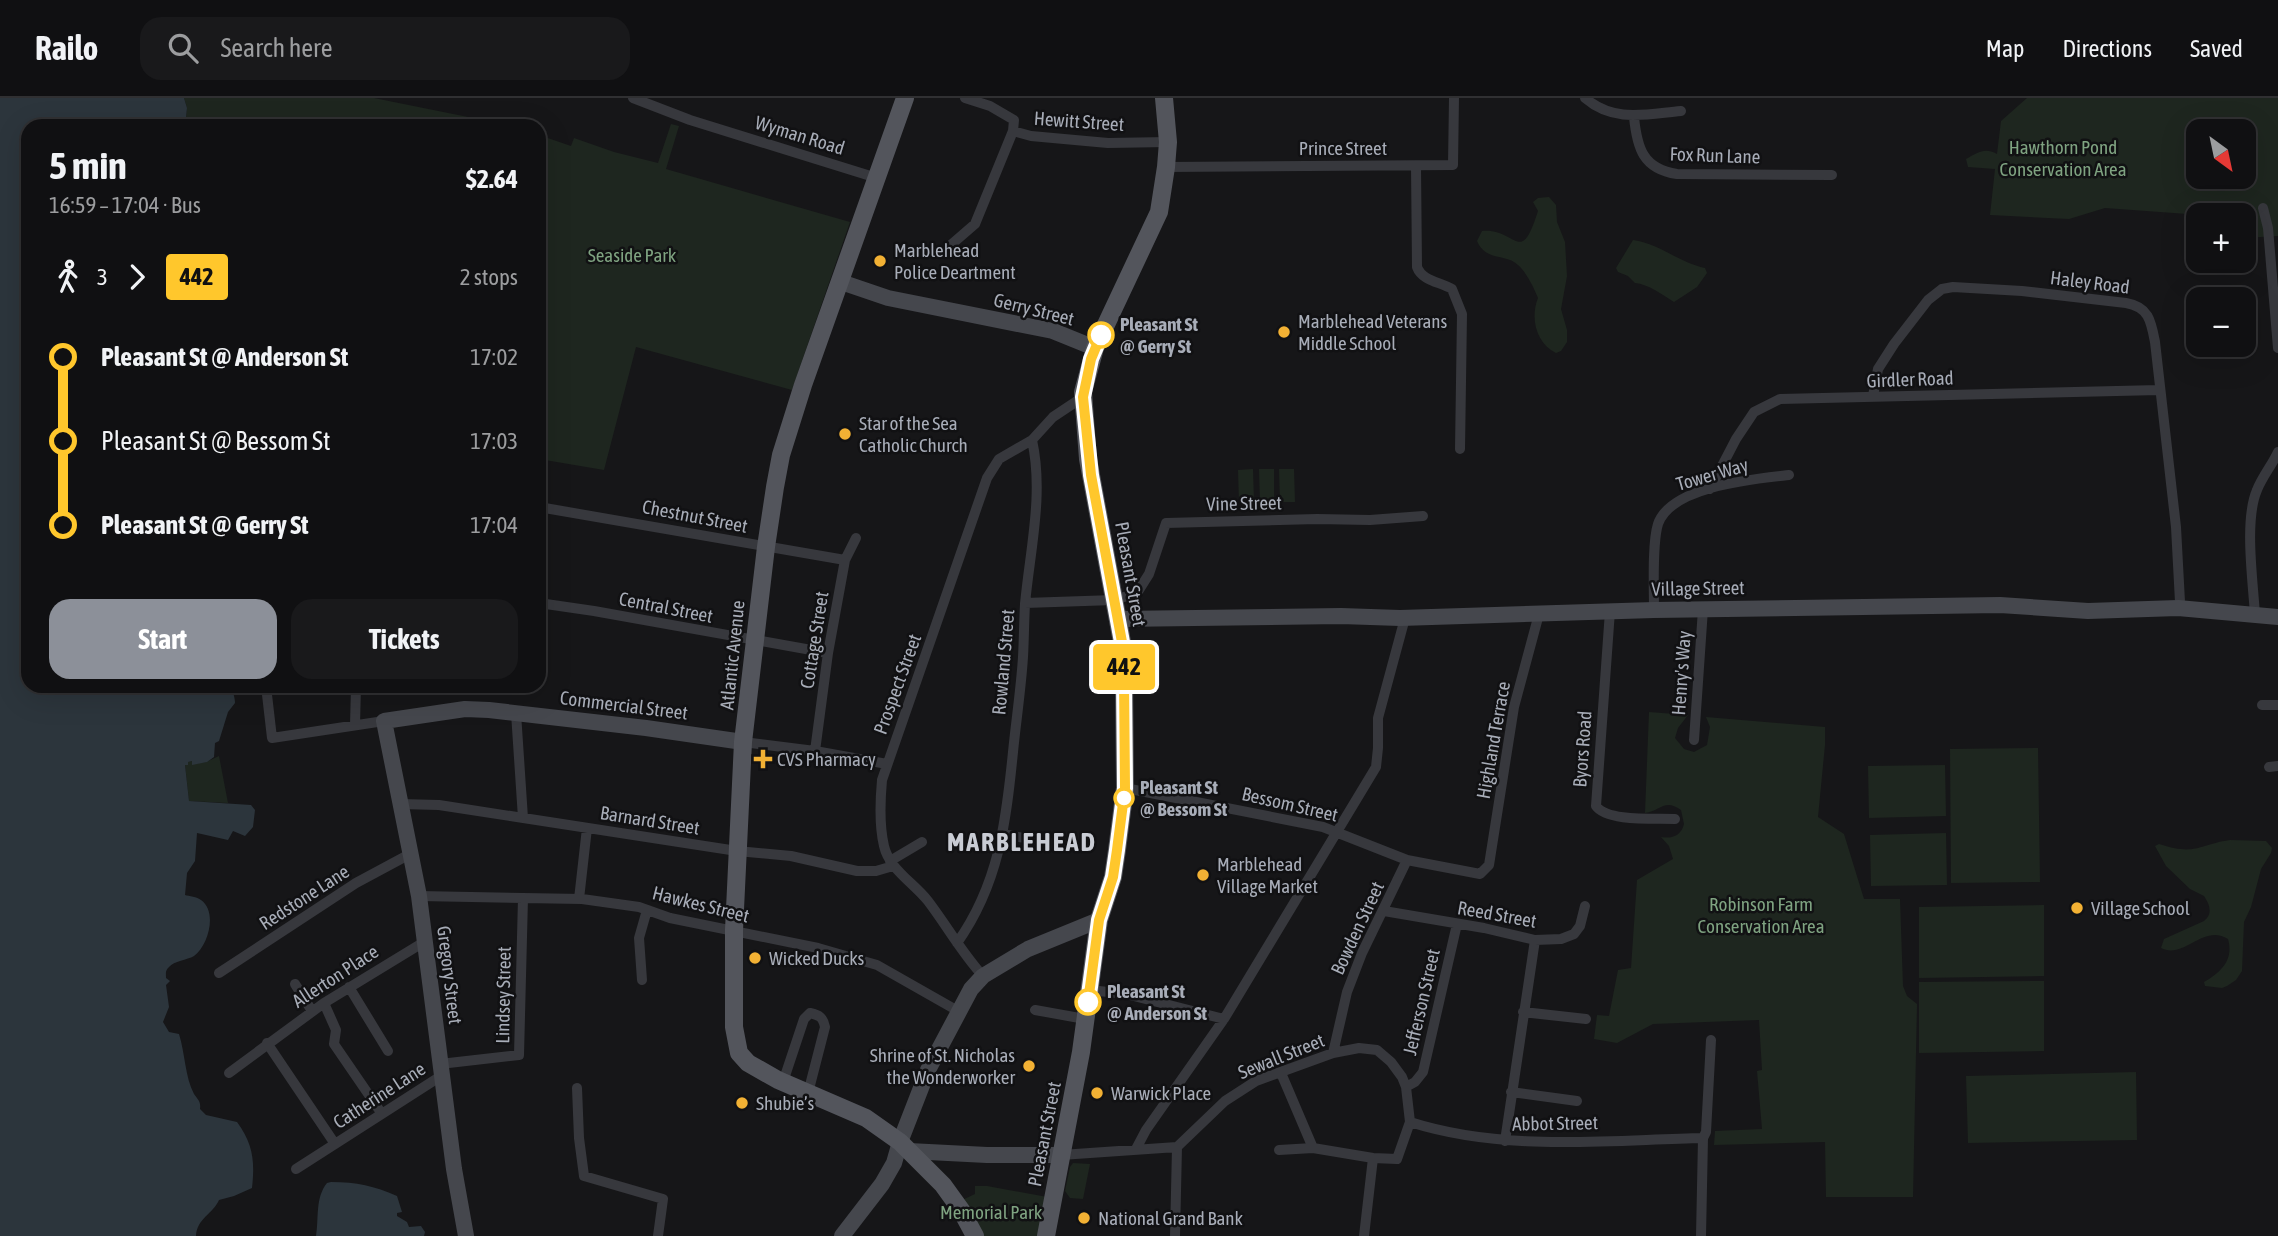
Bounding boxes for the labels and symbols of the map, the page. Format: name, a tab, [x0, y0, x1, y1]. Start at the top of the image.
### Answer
street label: Hewitt Street	[1033, 107, 1125, 135]
street label: Wyman Road	[753, 111, 847, 159]
north arrow	[2186, 119, 2256, 189]
park label: Hawthorn Pond Conservation Area	[1999, 136, 2127, 180]
street label: Prince Street	[1299, 137, 1387, 159]
street label: Fox Run Lane	[1669, 142, 1761, 168]
place label: Marblehead Police Deartment	[894, 239, 1016, 283]
park label: Seaside Park	[588, 244, 677, 266]
marker: Marblehead Police Deartment	[872, 253, 888, 269]
street label: Haley Road	[2049, 266, 2131, 298]
street label: Gerry Street	[992, 288, 1076, 330]
place label: Marblehead Veterans Middle School	[1298, 310, 1447, 354]
place label: Pleasant St @ Gerry St	[1120, 313, 1198, 357]
marker: Pleasant St @ Gerry St	[1088, 322, 1114, 348]
marker: Marblehead Veterans Middle School	[1276, 324, 1292, 340]
street label: Girdler Road	[1866, 366, 1954, 392]
place label: Star of the Sea Catholic Church	[859, 412, 968, 456]
marker: Star of the Sea Catholic Church	[837, 426, 853, 442]
street label: Tower Way	[1673, 453, 1751, 495]
street label: Vine Street	[1206, 491, 1282, 515]
street label: Chestnut Street	[641, 495, 749, 537]
street label: Pleasant Street	[1111, 520, 1151, 628]
street label: Village Street	[1651, 576, 1745, 600]
street label: Central Street	[617, 587, 715, 627]
street label: Cottage Street	[795, 590, 833, 690]
street label: Atlantic Avenue	[715, 599, 749, 711]
street label: Rowland Street	[987, 608, 1019, 716]
street label: Henry's Way	[1667, 630, 1695, 716]
street label: Prospect Street	[869, 631, 925, 737]
line badge: 442	[1084, 644, 1164, 690]
street label: Highland Terrace	[1472, 680, 1514, 800]
street label: Commercial Street	[559, 686, 689, 724]
street label: Byors Road	[1568, 710, 1596, 788]
place label: CVS Pharmacy	[777, 748, 876, 770]
marker: CVS Pharmacy	[755, 751, 771, 767]
place label: Pleasant St @ Bessom St	[1140, 776, 1228, 820]
street label: Bessom Street	[1240, 782, 1340, 826]
marker: Pleasant St @ Bessom St	[1114, 788, 1134, 808]
street label: Barnard Street	[599, 801, 701, 839]
district label: MARBLEHEAD	[947, 827, 1097, 857]
place label: Marblehead Village Market	[1217, 853, 1318, 897]
street label: Redstone Lane	[255, 860, 353, 934]
marker: Marblehead Village Market	[1195, 867, 1211, 883]
street label: Bowden Street	[1326, 878, 1388, 978]
street label: Hawkes Street	[650, 881, 752, 927]
park label: Robinson Farm Conservation Area	[1697, 893, 1825, 937]
street label: Reed Street	[1456, 896, 1538, 932]
place label: Village School	[2091, 897, 2190, 919]
marker: Village School	[2069, 900, 2085, 916]
street label: Gregory Street	[433, 925, 467, 1025]
street label: Allerton Place	[288, 940, 382, 1012]
street label: Lindsey Street	[491, 946, 515, 1044]
place label: Wicked Ducks	[769, 947, 865, 969]
street label: Jefferson Street	[1398, 947, 1444, 1057]
marker: Wicked Ducks	[747, 950, 763, 966]
place label: Pleasant St @ Anderson St	[1107, 980, 1208, 1024]
marker: Pleasant St @ Anderson St	[1075, 989, 1101, 1015]
street label: Sewall Street	[1235, 1029, 1327, 1083]
place label: Shrine of St. Nicholas the Wonderworker	[870, 1044, 1015, 1088]
street label: Catherine Lane	[329, 1057, 429, 1133]
marker: Shrine of St. Nicholas the Wonderworker	[1021, 1058, 1037, 1074]
street label: Pleasant Street	[1023, 1080, 1065, 1188]
place label: Warwick Place	[1111, 1082, 1211, 1104]
marker: Warwick Place	[1089, 1085, 1105, 1101]
place label: Shubie’s	[756, 1092, 815, 1114]
marker: Shubie’s	[734, 1095, 750, 1111]
street label: Abbot Street	[1512, 1111, 1598, 1135]
park label: Memorial Park	[940, 1201, 1043, 1223]
place label: National Grand Bank	[1098, 1207, 1244, 1229]
marker: National Grand Bank	[1076, 1210, 1092, 1226]

